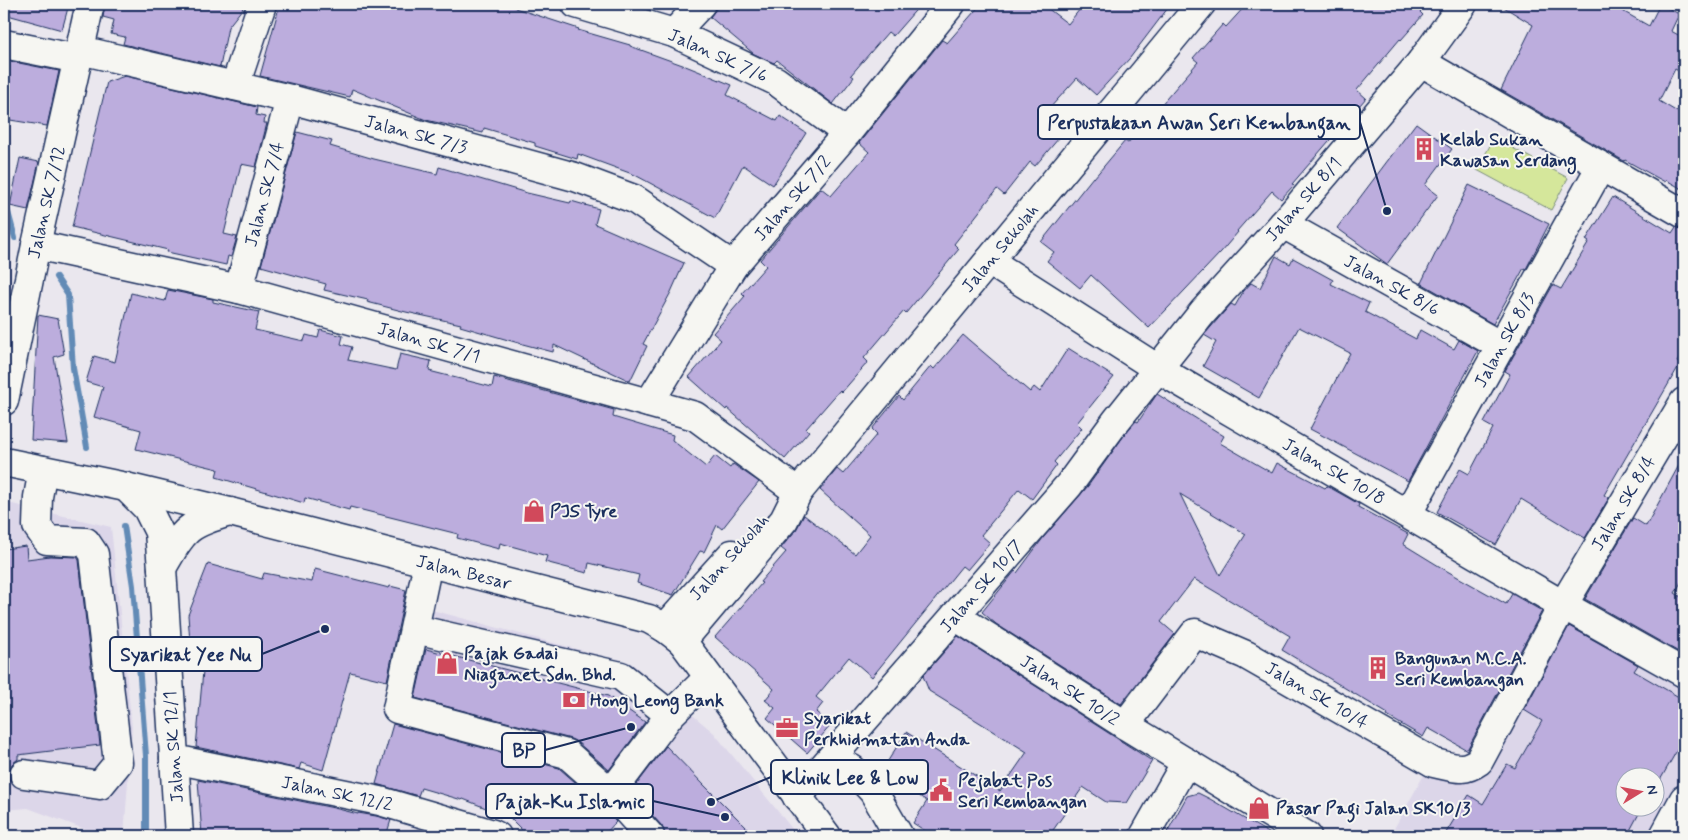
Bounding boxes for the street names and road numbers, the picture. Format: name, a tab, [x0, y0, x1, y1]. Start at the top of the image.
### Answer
street label: Jalan SK 7/6	[664, 23, 771, 89]
street label: Jalan SK 7/3	[362, 110, 470, 160]
street label: Jalan SK 7/4	[239, 139, 291, 250]
street label: Jalan SK 7/12	[22, 143, 72, 261]
street label: Jalan SK 7/2	[749, 151, 837, 247]
street label: Jalan SK 8/1	[1260, 152, 1347, 247]
street label: Jalan Sekolah	[957, 199, 1045, 298]
street label: Jalan SK 8/6	[1339, 250, 1444, 322]
street label: Jalan SK 8/3	[1469, 289, 1541, 392]
street label: Jalan SK 7/1	[375, 317, 483, 369]
street label: Jalan SK 10/8	[1278, 433, 1389, 511]
street label: Jalan SK 8/4	[1586, 451, 1662, 556]
street label: Jalan Sekolah	[684, 509, 775, 606]
street label: Jalan SK 10/7	[935, 535, 1029, 638]
street label: Jalan Besar	[414, 550, 514, 597]
street label: Jalan SK 10/2	[1015, 650, 1124, 732]
street label: Jalan SK 10/4	[1261, 657, 1372, 735]
street label: Jalan SK 12/1	[158, 690, 190, 804]
street label: Jalan SK 12/2	[279, 770, 395, 817]

